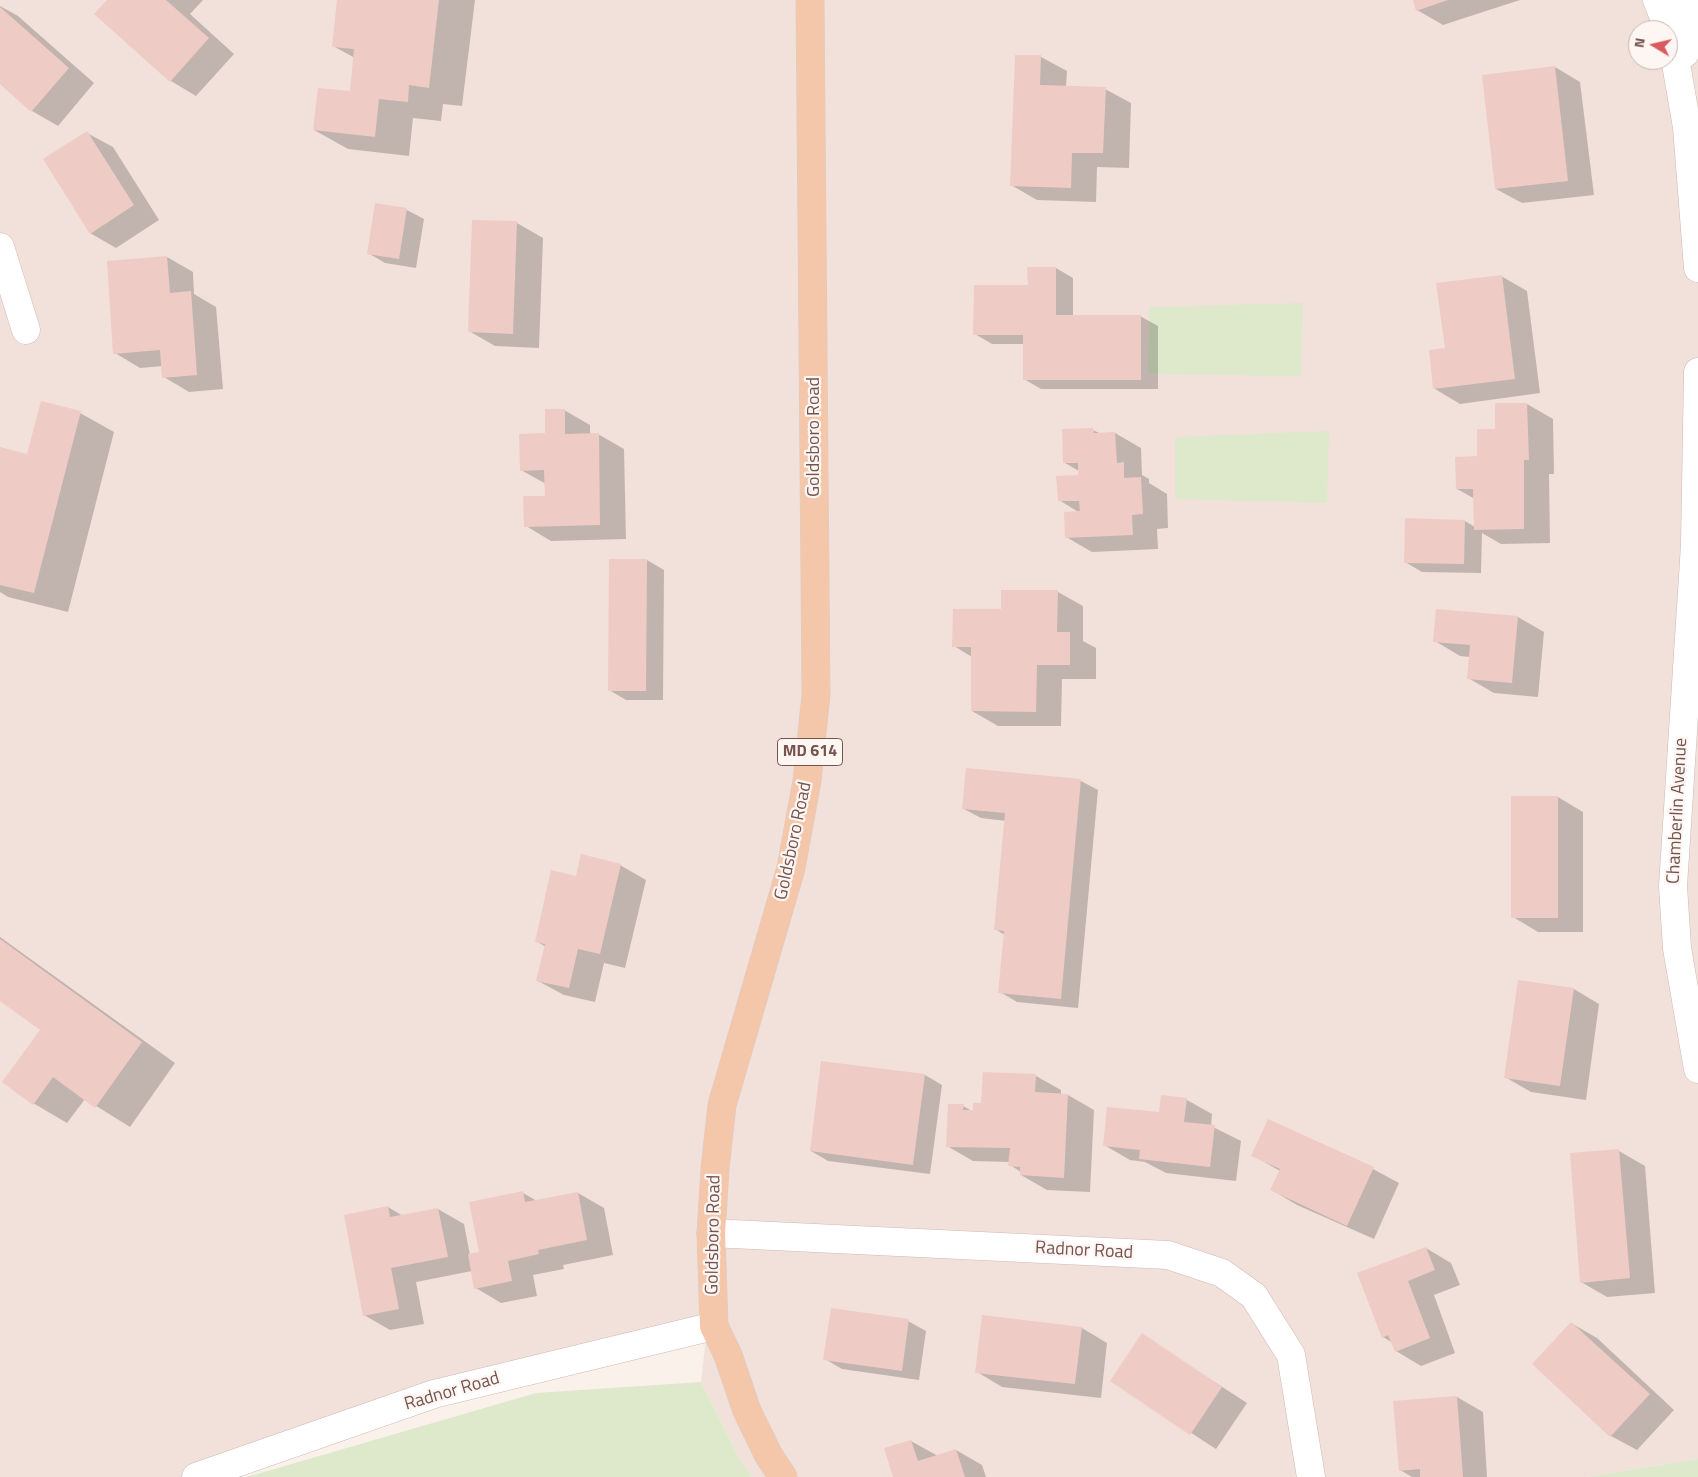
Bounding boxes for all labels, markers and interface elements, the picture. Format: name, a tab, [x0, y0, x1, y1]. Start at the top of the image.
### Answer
north arrow	[1628, 20, 1678, 70]
text: N	[1628, 36, 1650, 49]
street label: Goldsboro Road	[804, 377, 826, 497]
street label: Chamberlin Avenue	[1663, 737, 1693, 885]
road number: MD 614	[778, 739, 842, 766]
street label: Goldsboro Road	[771, 780, 817, 902]
street label: Goldsboro Road	[702, 1175, 726, 1295]
street label: Radnor Road	[1035, 1238, 1133, 1264]
street label: Radnor Road	[402, 1368, 502, 1416]

